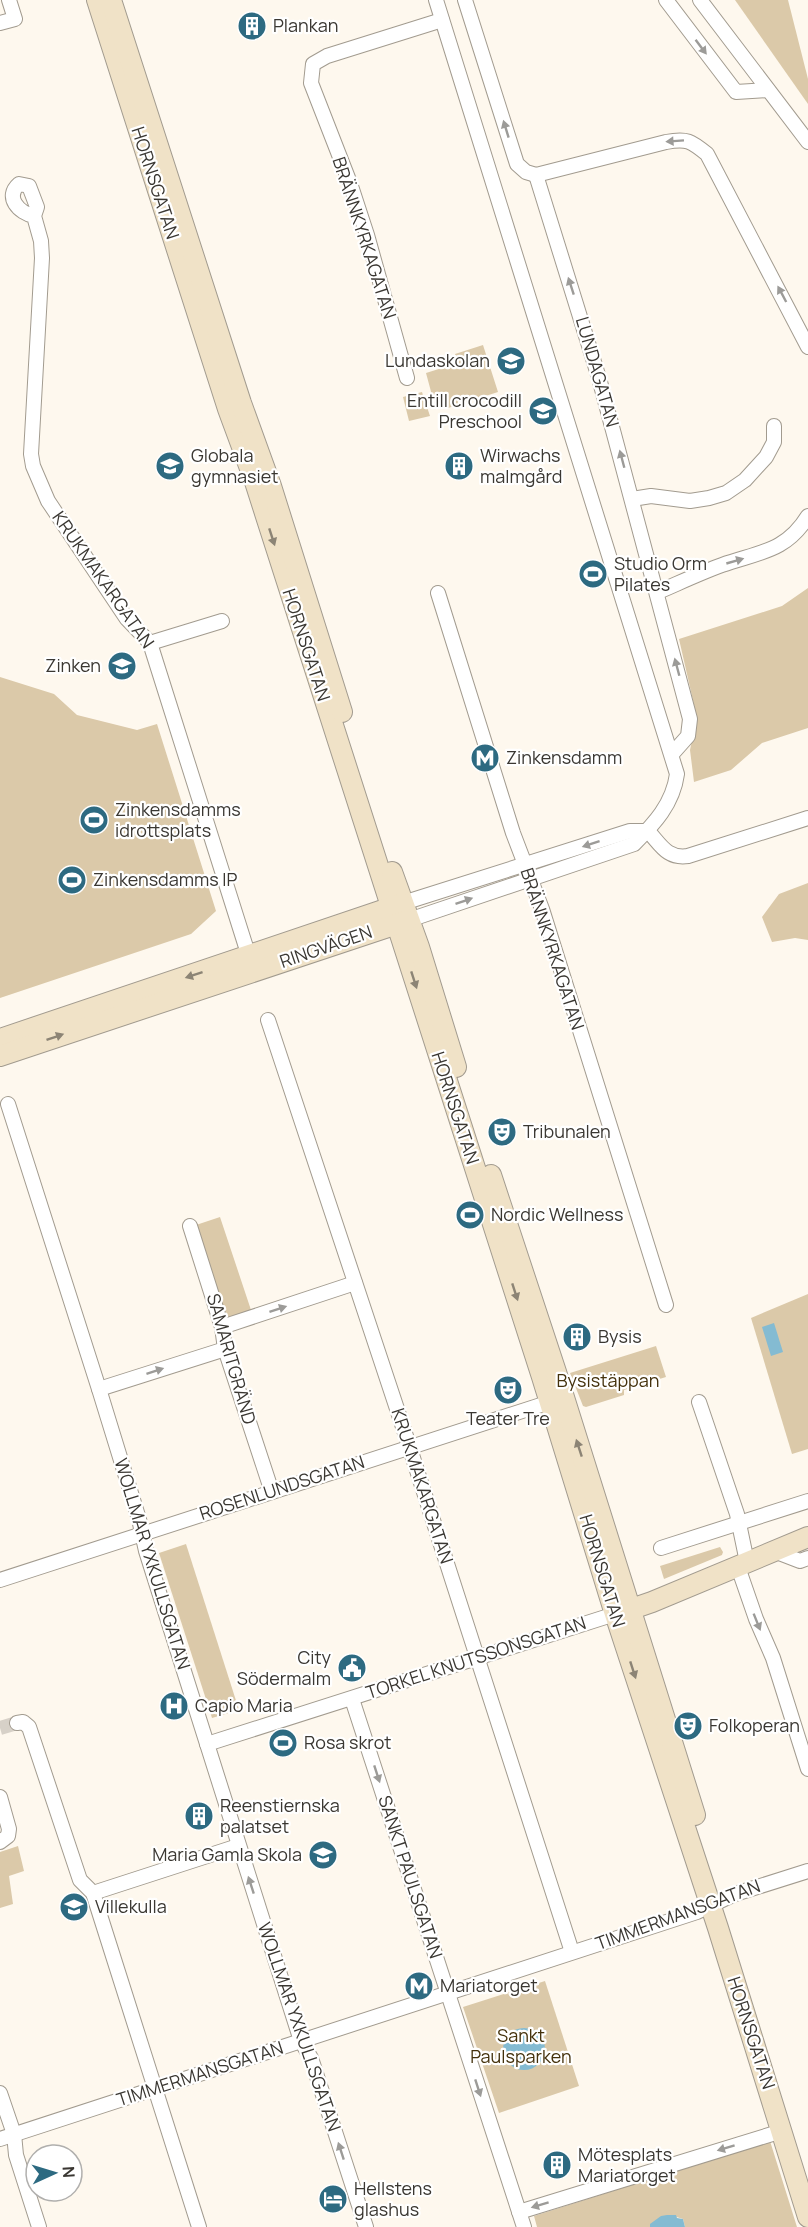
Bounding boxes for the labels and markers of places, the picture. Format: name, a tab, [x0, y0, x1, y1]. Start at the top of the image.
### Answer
building icon: Plankan	[236, 10, 268, 42]
place label: Plankan	[273, 13, 338, 37]
school or university icon: Lundaskolan	[495, 345, 527, 377]
place label: Lundaskolan	[385, 348, 490, 372]
place label: Entill crocodill Preschool	[407, 388, 522, 433]
school or university icon: Entill crocodill Preschool	[527, 395, 559, 427]
place label: Globala gymnasiet	[191, 443, 279, 488]
place label: Wirwachs malmgård	[480, 443, 562, 488]
school or university icon: Globala gymnasiet	[154, 450, 186, 482]
building icon: Wirwachs malmgård	[443, 450, 475, 482]
place label: Studio Orm Pilates	[614, 551, 707, 596]
sports icon: Studio Orm Pilates	[577, 558, 609, 590]
school or university icon: Zinken	[106, 650, 138, 682]
place label: Zinken	[45, 653, 101, 677]
metro station icon: Zinkensdamm	[469, 742, 501, 774]
place label: Zinkensdamm	[506, 745, 622, 769]
place label: Zinkensdamms idrottsplats	[115, 797, 241, 842]
sports icon: Zinkensdamms idrottsplats	[78, 804, 110, 836]
sports icon: Zinkensdamms IP	[56, 864, 88, 896]
place label: Zinkensdamms IP	[93, 867, 238, 891]
theatre icon: Tribunalen	[486, 1116, 518, 1148]
place label: Tribunalen	[523, 1119, 611, 1143]
sports icon: Nordic Wellness	[454, 1199, 486, 1231]
place label: Nordic Wellness	[491, 1202, 623, 1226]
building icon: Bysis	[561, 1321, 593, 1353]
place label: Bysis	[598, 1324, 642, 1348]
theatre icon: Teater Tre	[492, 1374, 524, 1406]
place label: Teater Tre	[466, 1406, 550, 1430]
place label: City Södermalm	[237, 1645, 331, 1690]
public building icon: City Södermalm	[336, 1652, 368, 1684]
hospital icon: Capio Maria	[158, 1690, 190, 1722]
place label: Capio Maria	[195, 1693, 293, 1717]
theatre icon: Folkoperan	[672, 1710, 704, 1742]
place label: Folkoperan	[709, 1713, 800, 1737]
sports icon: Rosa skrot	[267, 1727, 299, 1759]
place label: Rosa skrot	[304, 1730, 392, 1754]
place label: Reenstiernska palatset	[220, 1793, 340, 1838]
building icon: Reenstiernska palatset	[183, 1800, 215, 1832]
school or university icon: Maria Gamla Skola	[307, 1839, 339, 1871]
place label: Maria Gamla Skola	[152, 1842, 302, 1866]
school or university icon: Villekulla	[58, 1891, 90, 1923]
place label: Villekulla	[95, 1894, 167, 1918]
metro station icon: Mariatorget	[403, 1970, 435, 2002]
place label: Mariatorget	[440, 1973, 538, 1997]
place label: Mötesplats Mariatorget	[578, 2142, 676, 2187]
building icon: Mötesplats Mariatorget	[541, 2149, 573, 2181]
place label: Hellstens glashus	[354, 2176, 432, 2221]
hotel icon: Hellstens glashus	[317, 2183, 349, 2215]

